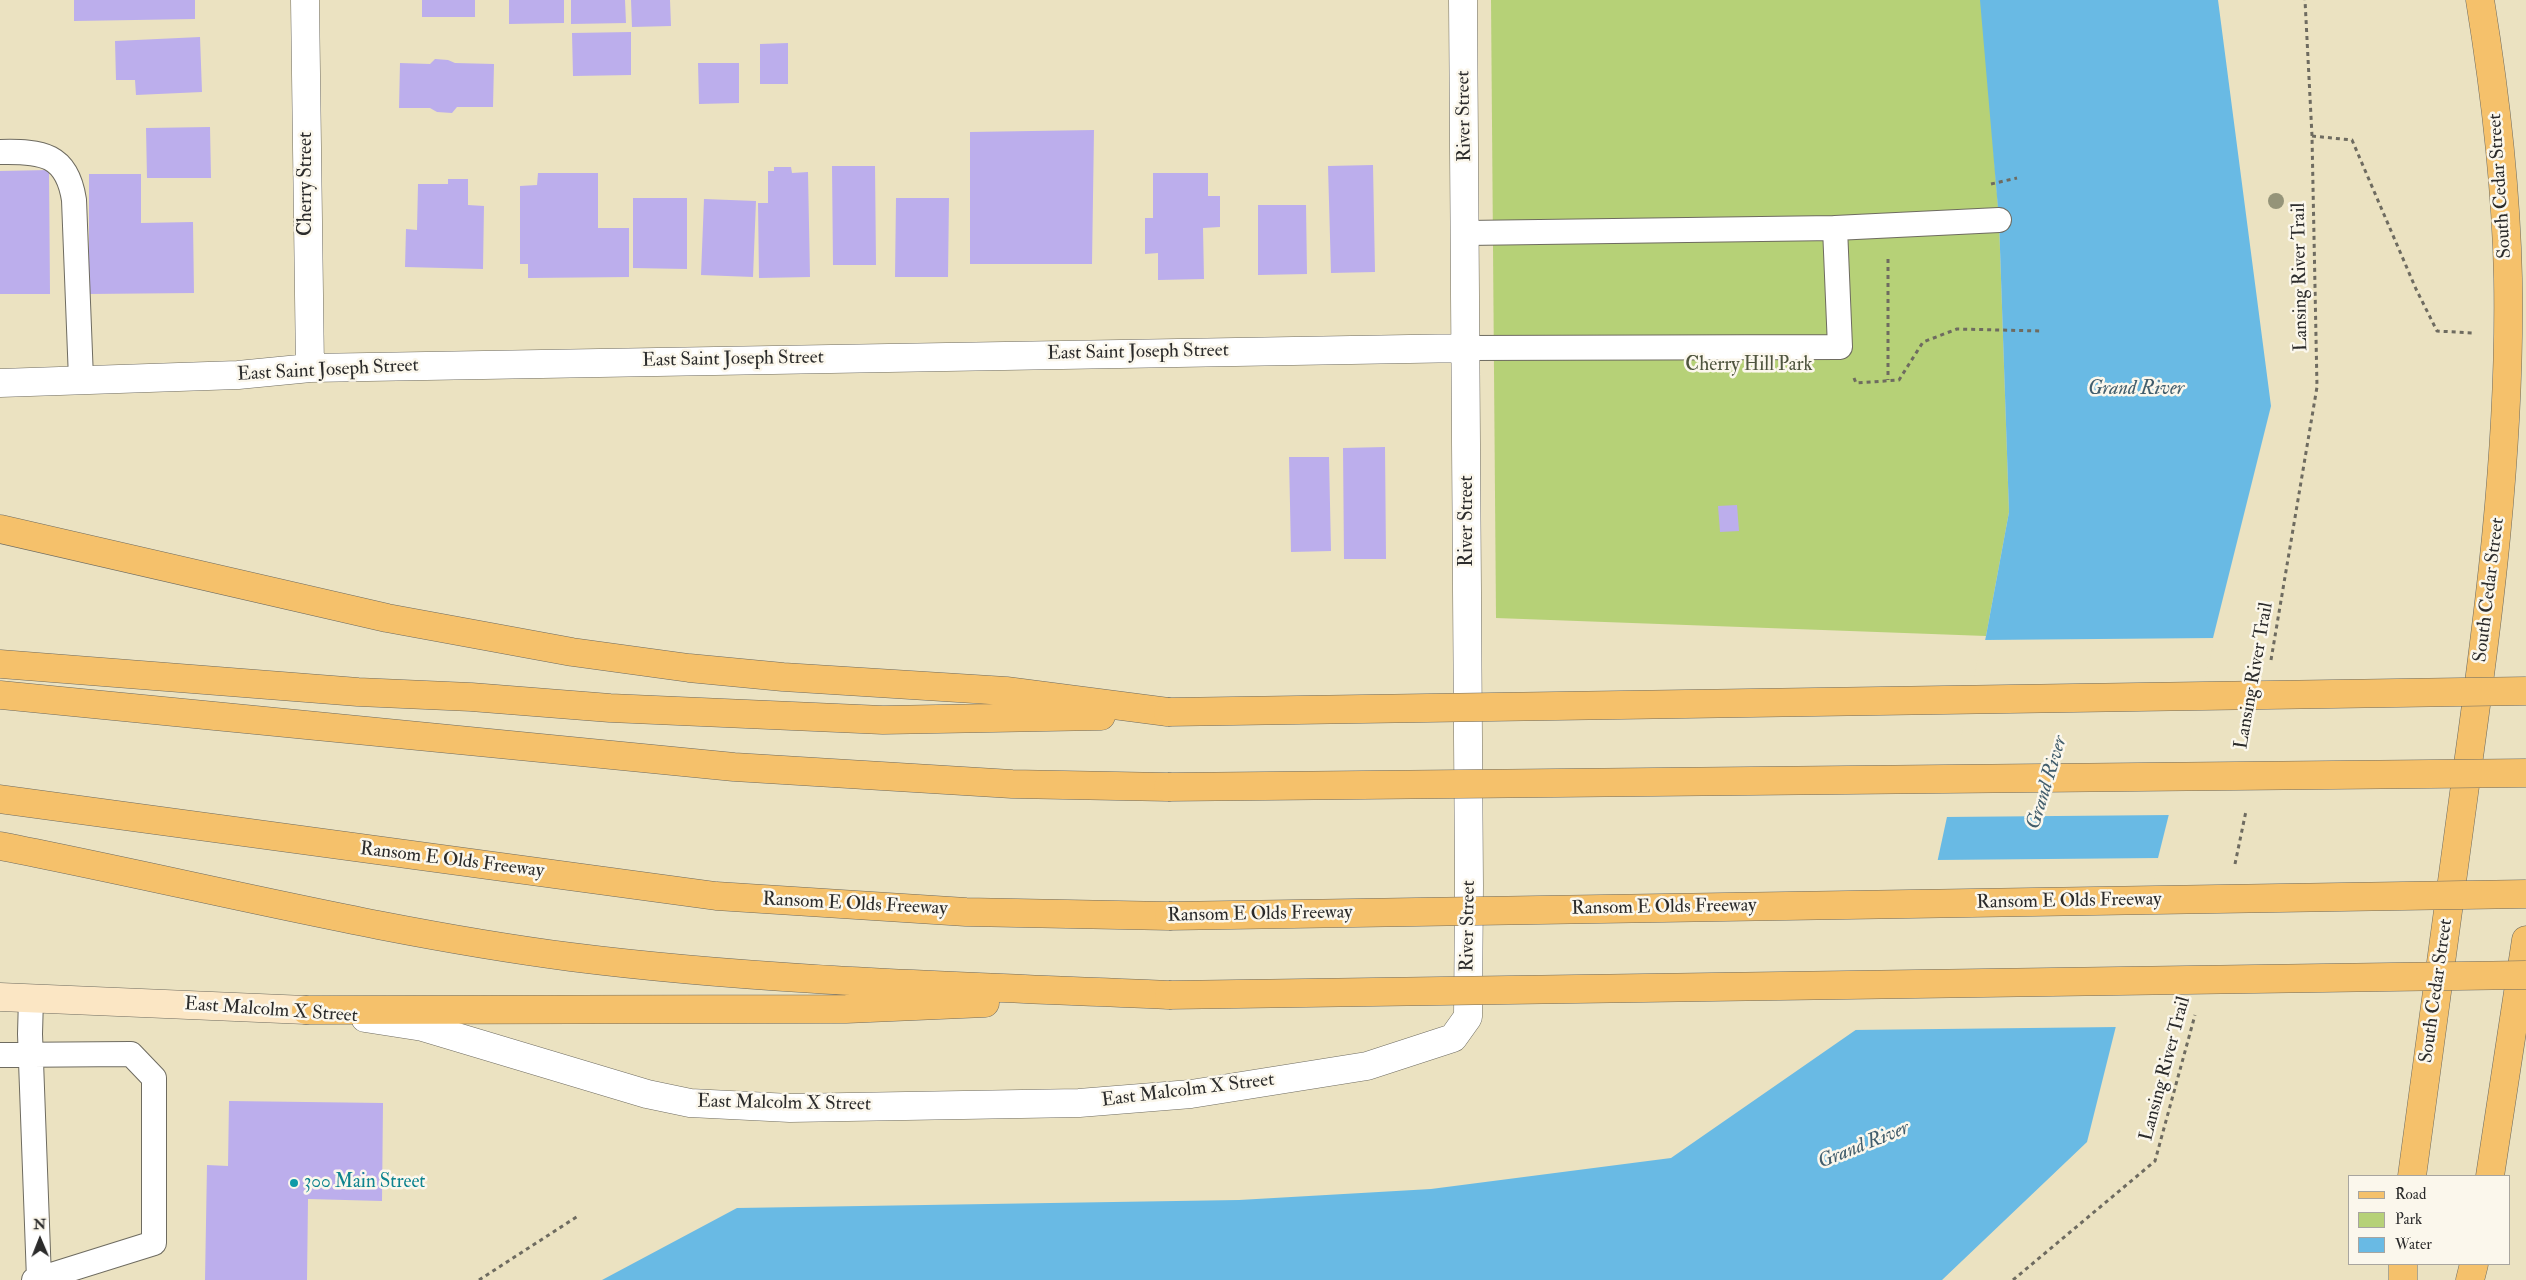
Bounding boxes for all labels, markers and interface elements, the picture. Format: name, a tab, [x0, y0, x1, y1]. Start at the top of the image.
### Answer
street label: River Street	[1453, 70, 1477, 162]
street label: South Cedar Street	[2485, 113, 2517, 259]
street label: Cherry Street	[296, 132, 318, 236]
street label: Lansing River Trail	[2288, 203, 2314, 351]
street label: East Saint Joseph Street	[1047, 340, 1229, 366]
street label: East Saint Joseph Street	[642, 347, 824, 373]
street label: East Saint Joseph Street	[237, 355, 419, 387]
park label: Cherry Hill Park	[1685, 355, 1813, 377]
water label: Grand River	[2088, 378, 2184, 402]
street label: River Street	[1457, 475, 1479, 567]
street label: South Cedar Street	[2470, 516, 2510, 664]
street label: Lansing River Trail	[2231, 601, 2279, 751]
water label: Grand River	[2022, 733, 2074, 833]
street label: Ransom E Olds Freeway	[359, 838, 545, 884]
street label: River Street	[1457, 880, 1481, 972]
street label: Ransom E Olds Freeway	[762, 889, 948, 921]
street label: Ransom E Olds Freeway	[1976, 889, 2162, 915]
street label: Ransom E Olds Freeway	[1571, 895, 1757, 921]
street label: Ransom E Olds Freeway	[1167, 902, 1353, 928]
street label: South Cedar Street	[2416, 917, 2458, 1065]
street label: East Malcolm X Street	[184, 994, 358, 1028]
street label: Lansing River Trail	[2136, 994, 2196, 1144]
street label: East Malcolm X Street	[1100, 1069, 1276, 1113]
street label: East Malcolm X Street	[697, 1091, 871, 1117]
water label: Grand River	[1815, 1117, 1913, 1175]
place label: 300 Main Street	[304, 1172, 425, 1194]
legend	[2348, 1175, 2511, 1265]
marker: 300 Main Street	[288, 1177, 300, 1189]
text: Road	[2395, 1185, 2426, 1204]
text: Park	[2395, 1210, 2422, 1229]
north arrow	[15, 1215, 65, 1265]
text: N	[33, 1216, 46, 1233]
text: Water	[2395, 1235, 2432, 1254]

